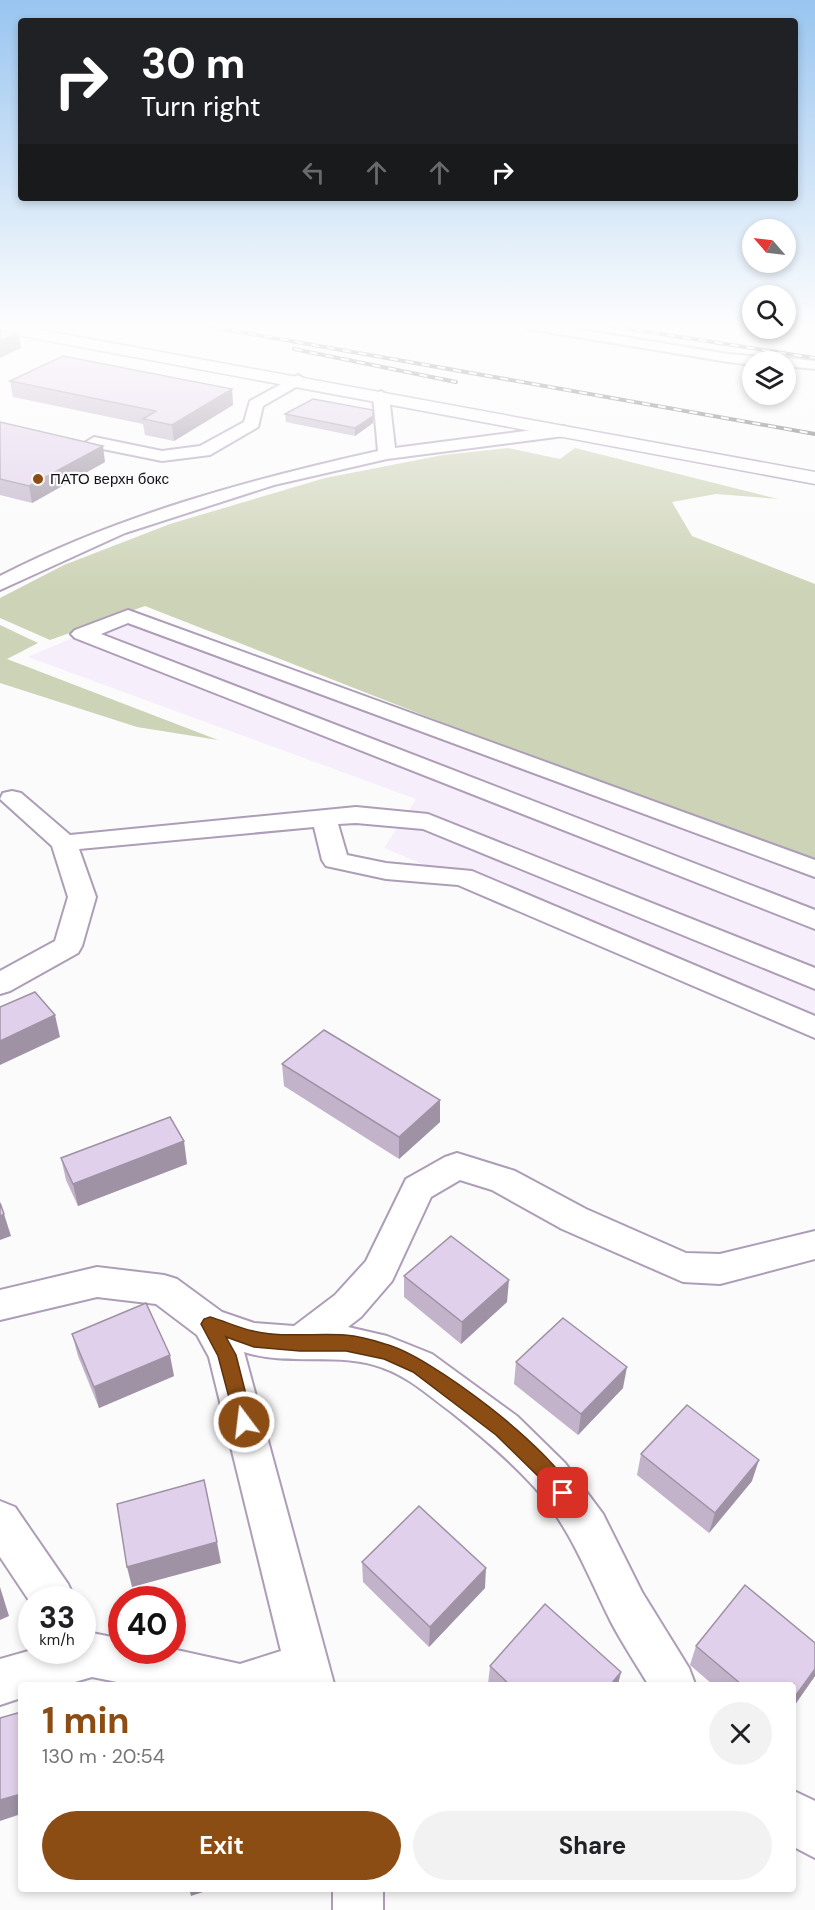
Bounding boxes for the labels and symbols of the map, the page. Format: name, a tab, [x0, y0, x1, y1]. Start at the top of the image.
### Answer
north arrow	[742, 219, 796, 273]
place label: ПАТО верхн бокс	[50, 469, 170, 489]
marker: ПАТО верхн бокс	[31, 472, 45, 486]
position arrow	[212, 1390, 276, 1454]
pin	[537, 1467, 588, 1518]
speed limit sign: 40	[108, 1586, 186, 1664]

